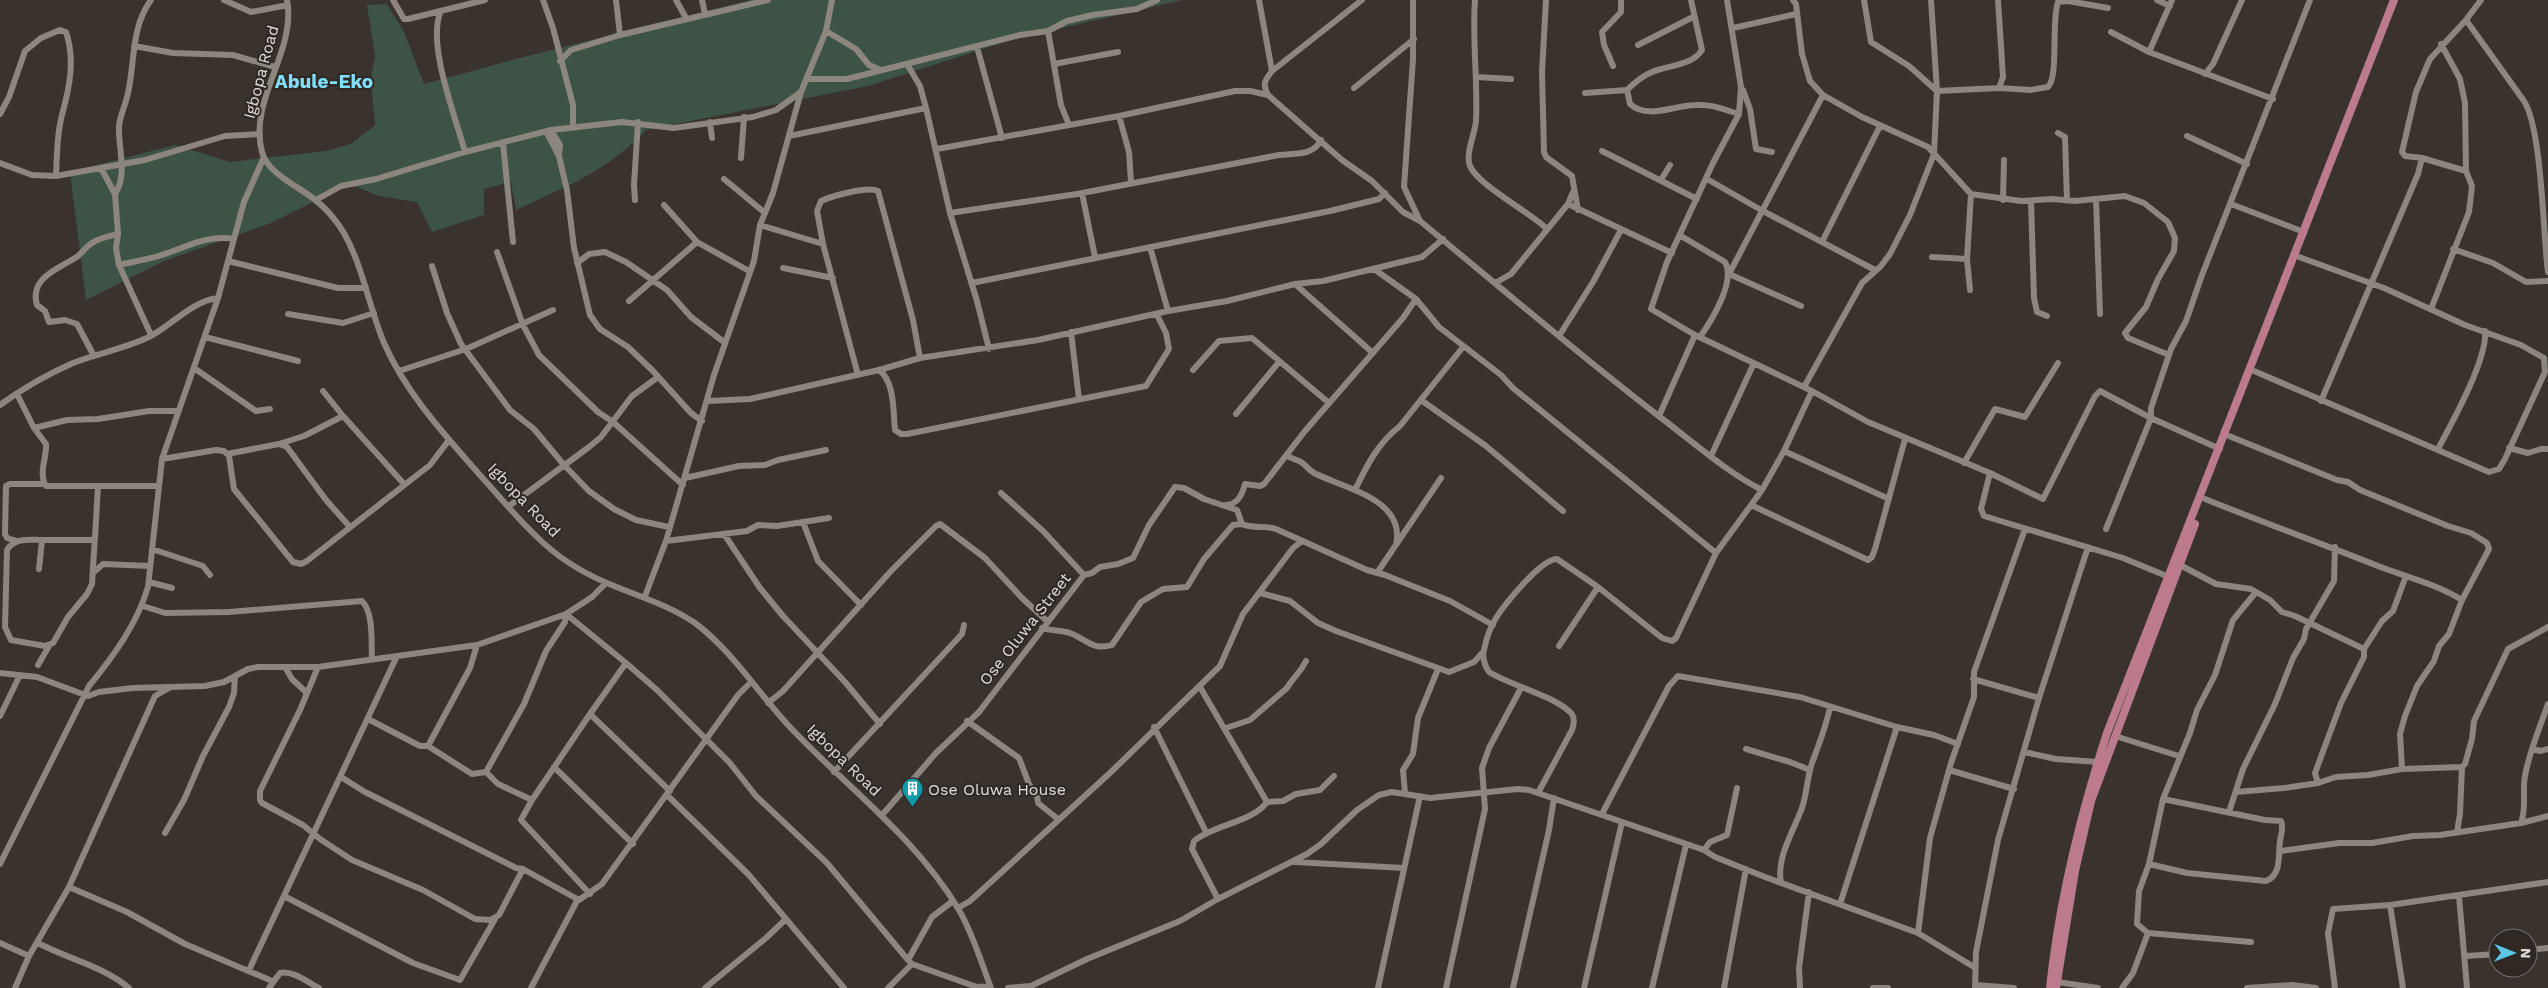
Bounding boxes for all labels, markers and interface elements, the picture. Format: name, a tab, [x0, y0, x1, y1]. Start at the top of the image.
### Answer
street label: Igbopa Road	[239, 23, 283, 121]
district label: Abule-Eko	[275, 70, 373, 93]
street label: Igbopa Road	[484, 459, 564, 541]
street label: Ose Oluwa Street	[975, 569, 1075, 689]
street label: Igbopa Road	[803, 720, 885, 800]
building icon: Ose Oluwa House	[900, 777, 924, 808]
place label: Ose Oluwa House	[928, 780, 1066, 799]
north arrow	[2488, 928, 2538, 978]
text: N	[2518, 948, 2534, 959]

